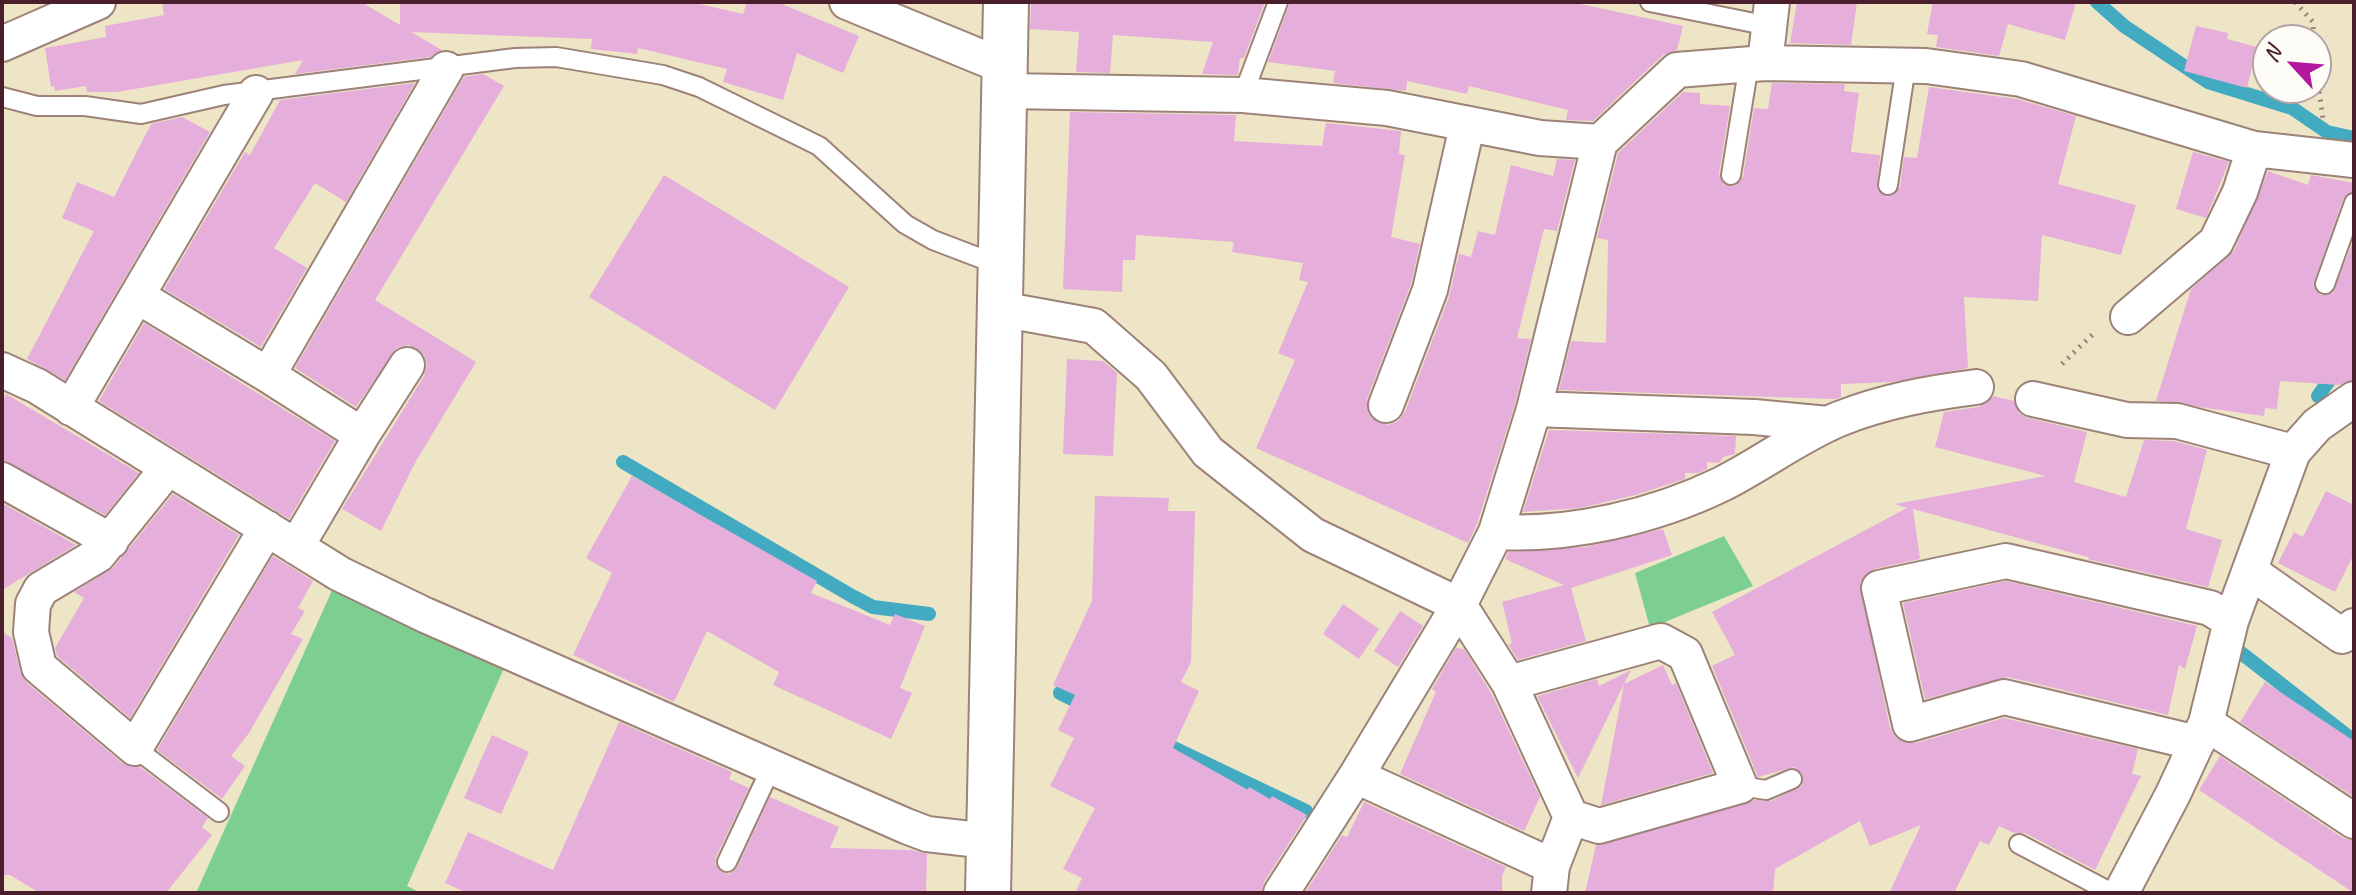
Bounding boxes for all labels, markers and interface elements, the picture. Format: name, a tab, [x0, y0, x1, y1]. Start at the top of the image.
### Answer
north arrow	[2252, 24, 2332, 104]
text: N	[2257, 42, 2288, 67]

